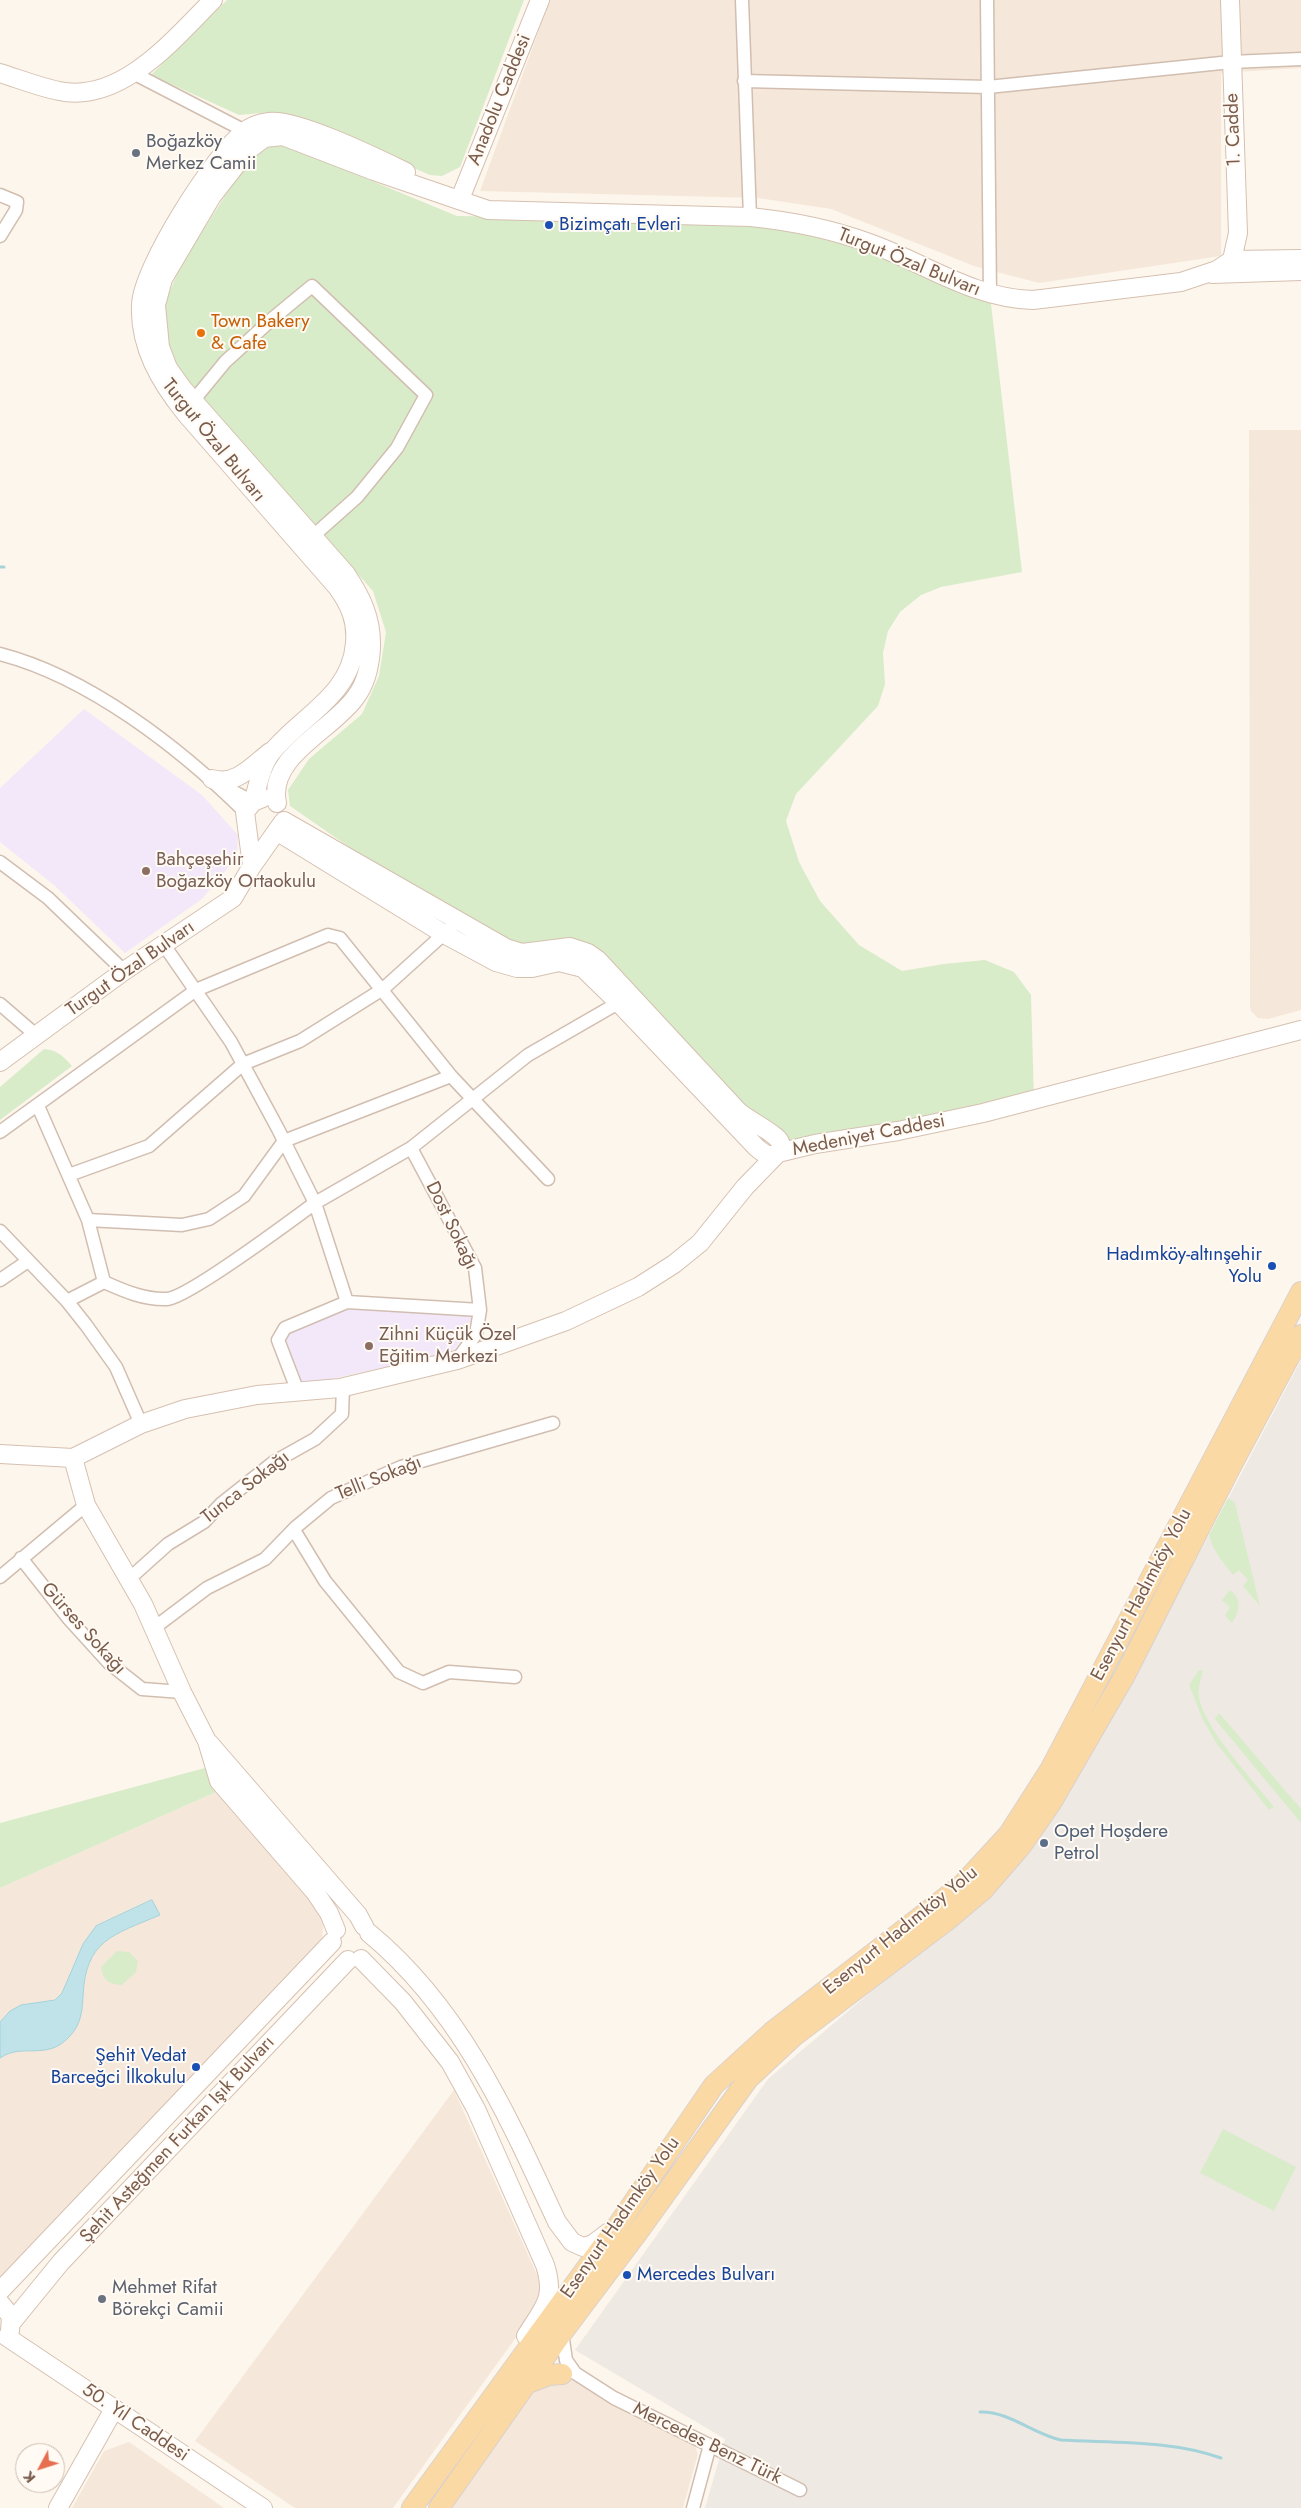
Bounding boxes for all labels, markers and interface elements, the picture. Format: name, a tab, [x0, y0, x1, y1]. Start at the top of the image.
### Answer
street label: Anadolu Caddesi	[463, 31, 537, 169]
street label: 1. Cadde	[1221, 93, 1247, 167]
place label: Boğazköy Merkez Camii	[146, 131, 257, 175]
marker: Boğazköy Merkez Camii	[130, 147, 142, 159]
place label: Bizimçatı Evleri	[559, 214, 681, 236]
marker: Bizimçatı Evleri	[543, 219, 555, 231]
street label: Turgut Özal Bulvarı	[835, 224, 983, 302]
place label: Town Bakery & Cafe	[211, 311, 310, 355]
marker: Town Bakery & Cafe	[195, 327, 207, 339]
street label: Turgut Özal Bulvarı	[156, 375, 270, 507]
place label: Bahçeşehir Boğazköy Ortaokulu	[156, 849, 316, 893]
marker: Bahçeşehir Boğazköy Ortaokulu	[140, 865, 152, 877]
street label: Turgut Özal Bulvarı	[62, 916, 200, 1022]
street label: Medeniyet Caddesi	[791, 1110, 947, 1162]
street label: Dost Sokağı	[420, 1178, 482, 1274]
place label: Hadımköy-altınşehir Yolu	[1106, 1244, 1262, 1288]
marker: Hadımköy-altınşehir Yolu	[1266, 1260, 1278, 1272]
place label: Zihni Küçük Özel Eğitim Merkezi	[379, 1324, 516, 1368]
marker: Zihni Küçük Özel Eğitim Merkezi	[363, 1340, 375, 1352]
street label: Tunca Sokağı	[198, 1447, 294, 1529]
street label: Telli Sokağı	[333, 1452, 425, 1506]
street label: Esenyurt Hadımköy Yolu	[1087, 1505, 1197, 1685]
street label: Gürses Sokağı	[36, 1578, 130, 1680]
place label: Opet Hoşdere Petrol	[1054, 1821, 1168, 1865]
marker: Opet Hoşdere Petrol	[1038, 1837, 1050, 1849]
street label: Esenyurt Hadımköy Yolu	[819, 1862, 983, 2000]
street label: Şehit Asteğmen Furkan Işık Bulvarı	[76, 2032, 280, 2248]
place label: Şehit Vedat Barceğci İlkokulu	[51, 2045, 186, 2089]
marker: Şehit Vedat Barceğci İlkokulu	[190, 2061, 202, 2073]
street label: Esenyurt Hadımköy Yolu	[557, 2133, 685, 2303]
place label: Mercedes Bulvarı	[637, 2264, 775, 2286]
marker: Mercedes Bulvarı	[621, 2269, 633, 2281]
place label: Mehmet Rifat Börekçi Camii	[112, 2277, 224, 2321]
marker: Mehmet Rifat Börekçi Camii	[96, 2293, 108, 2305]
street label: 50. Yıl Caddesi	[77, 2379, 193, 2467]
street label: Mercedes Benz Türk	[629, 2398, 785, 2490]
north arrow	[15, 2443, 65, 2493]
text: K	[18, 2467, 40, 2487]

